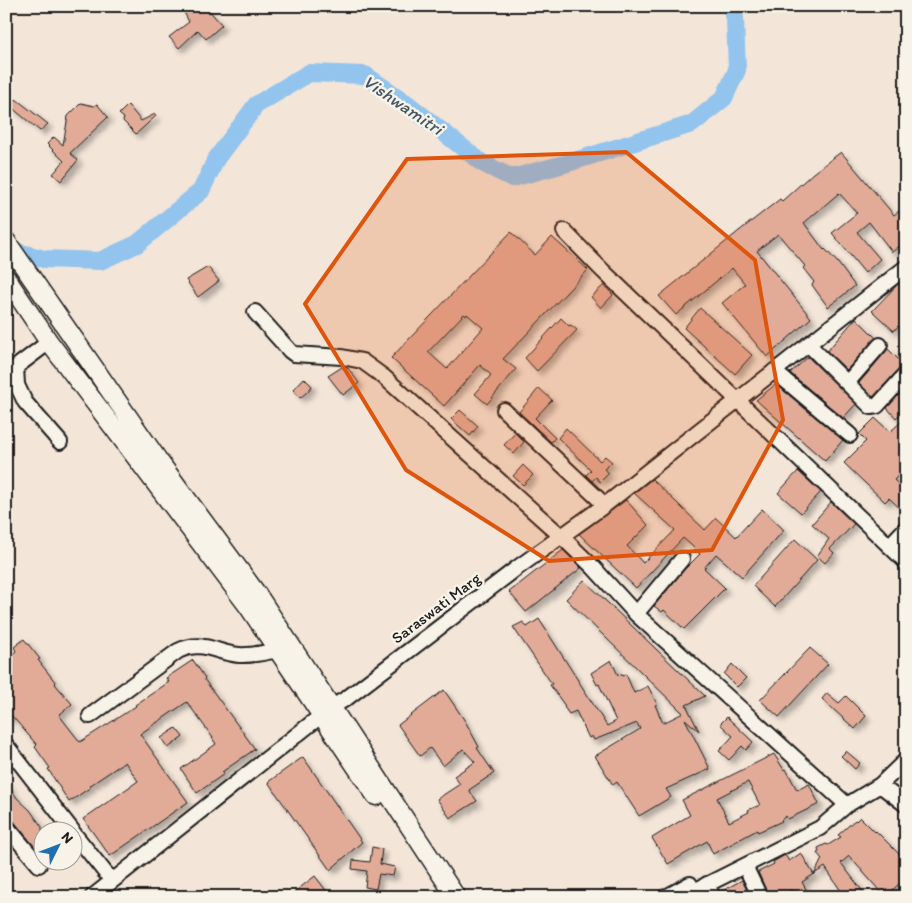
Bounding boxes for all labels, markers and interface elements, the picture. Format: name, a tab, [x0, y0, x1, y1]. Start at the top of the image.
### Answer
water label: Vishwamitri	[359, 70, 449, 141]
street label: Saraswati Marg	[388, 568, 485, 648]
north arrow	[32, 820, 82, 870]
text: N	[58, 828, 77, 847]

